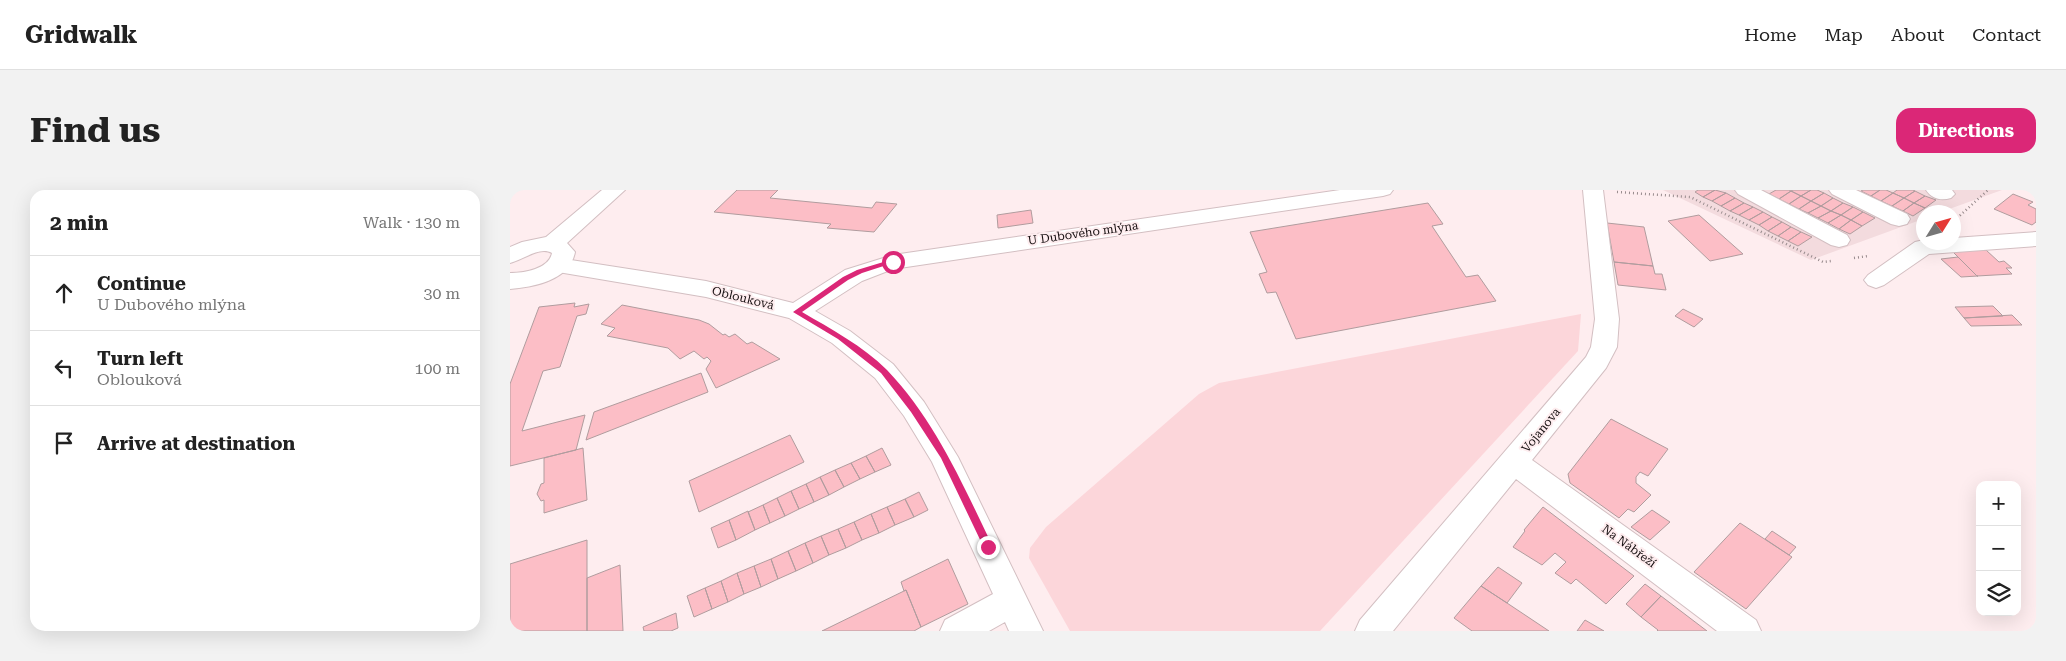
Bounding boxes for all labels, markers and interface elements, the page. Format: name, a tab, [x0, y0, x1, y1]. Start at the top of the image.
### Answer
text: Gridwalk	[25, 21, 137, 49]
text: Home	[1744, 24, 1796, 45]
text: Map	[1824, 24, 1863, 45]
text: About	[1891, 24, 1944, 45]
text: Contact	[1972, 24, 2041, 45]
button: Directions	[1896, 108, 2036, 153]
text: Find us	[30, 110, 160, 151]
north arrow	[1916, 205, 1961, 250]
text: 2 min	[50, 211, 108, 235]
text: Walk · 130 m	[363, 213, 460, 232]
street label: U Dubového mlýna	[1027, 218, 1140, 248]
route start	[882, 251, 905, 274]
text: Continue	[97, 272, 186, 295]
icon: ahead	[50, 279, 78, 307]
text: 30 m	[423, 284, 460, 303]
street label: Oblouková	[711, 284, 776, 313]
text: U Dubového mlýna	[97, 295, 246, 314]
text: Turn left	[97, 347, 183, 370]
icon: left	[50, 354, 78, 382]
text: 100 m	[414, 359, 460, 378]
text: Oblouková	[97, 370, 182, 389]
street label: Vojanova	[1519, 405, 1563, 455]
icon: arrive	[50, 429, 78, 457]
text: Arrive at destination	[97, 432, 295, 455]
map controls	[1976, 481, 2021, 616]
button: +	[1976, 481, 2021, 526]
street label: Na Nábřeží	[1599, 522, 1659, 570]
button: −	[1976, 526, 2021, 571]
route end	[977, 536, 1000, 559]
button: layers	[1976, 571, 2021, 616]

